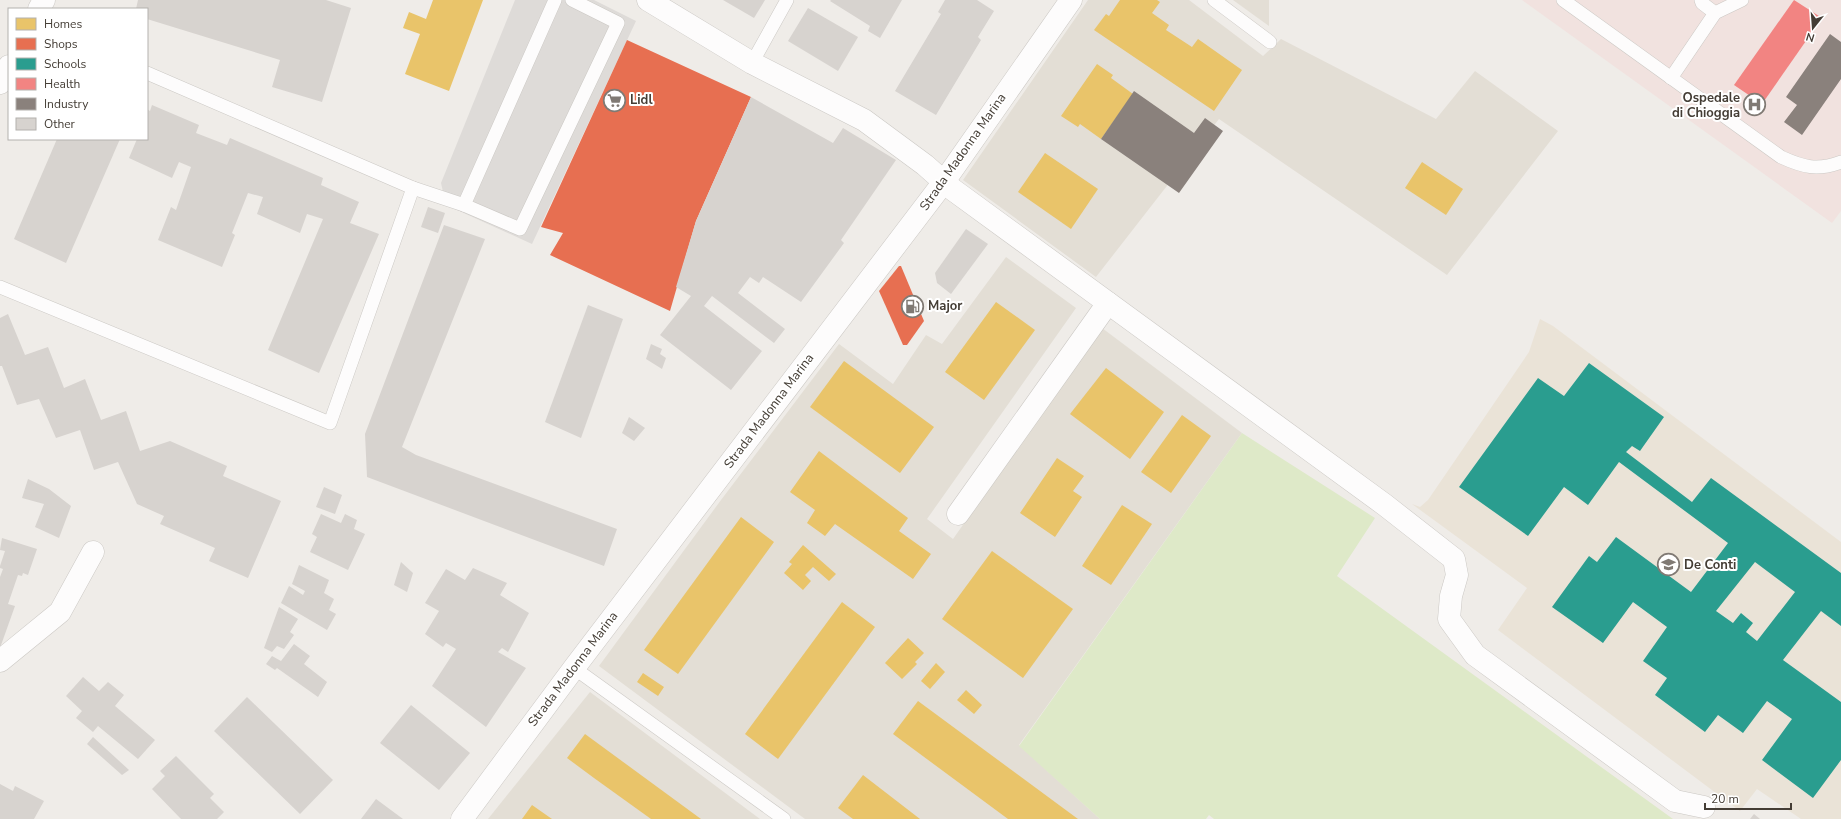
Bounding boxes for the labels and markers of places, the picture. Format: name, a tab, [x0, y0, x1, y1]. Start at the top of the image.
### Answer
supermarket icon: Lidl	[602, 87, 628, 113]
place label: Ospedale di Chioggia	[1672, 89, 1740, 122]
place label: Lidl	[630, 91, 653, 109]
hospital icon: Ospedale di Chioggia	[1742, 92, 1768, 118]
fuel station icon: Major	[900, 293, 926, 319]
place label: Major	[928, 297, 963, 315]
school or university icon: De Conti	[1655, 552, 1681, 578]
place label: De Conti	[1684, 556, 1736, 574]

